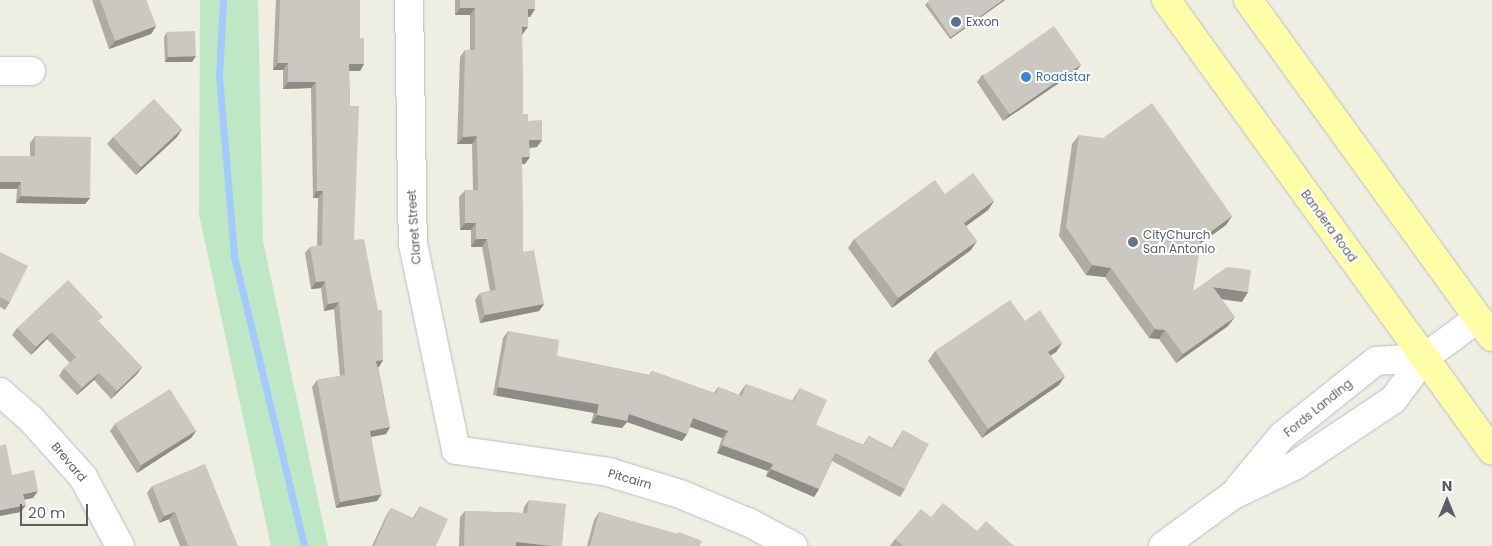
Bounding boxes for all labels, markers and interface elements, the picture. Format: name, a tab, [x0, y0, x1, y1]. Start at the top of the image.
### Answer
place label: Exxon	[966, 15, 999, 29]
marker: Exxon	[950, 16, 962, 28]
place label: Roadstar	[1036, 70, 1090, 84]
marker: Roadstar	[1020, 71, 1032, 83]
street label: Bandera Road	[1298, 187, 1360, 265]
street label: Claret Street	[404, 189, 424, 265]
place label: CityChurch San Antonio	[1143, 228, 1215, 256]
marker: CityChurch San Antonio	[1127, 236, 1139, 248]
street label: Fords Landing	[1281, 376, 1355, 440]
street label: Brevard	[48, 439, 90, 485]
street label: Pitcairn	[606, 466, 654, 492]
north arrow	[1422, 476, 1472, 526]
text: N	[1442, 476, 1452, 496]
scale bar	[22, 494, 90, 526]
text: 20 m	[28, 502, 66, 523]

